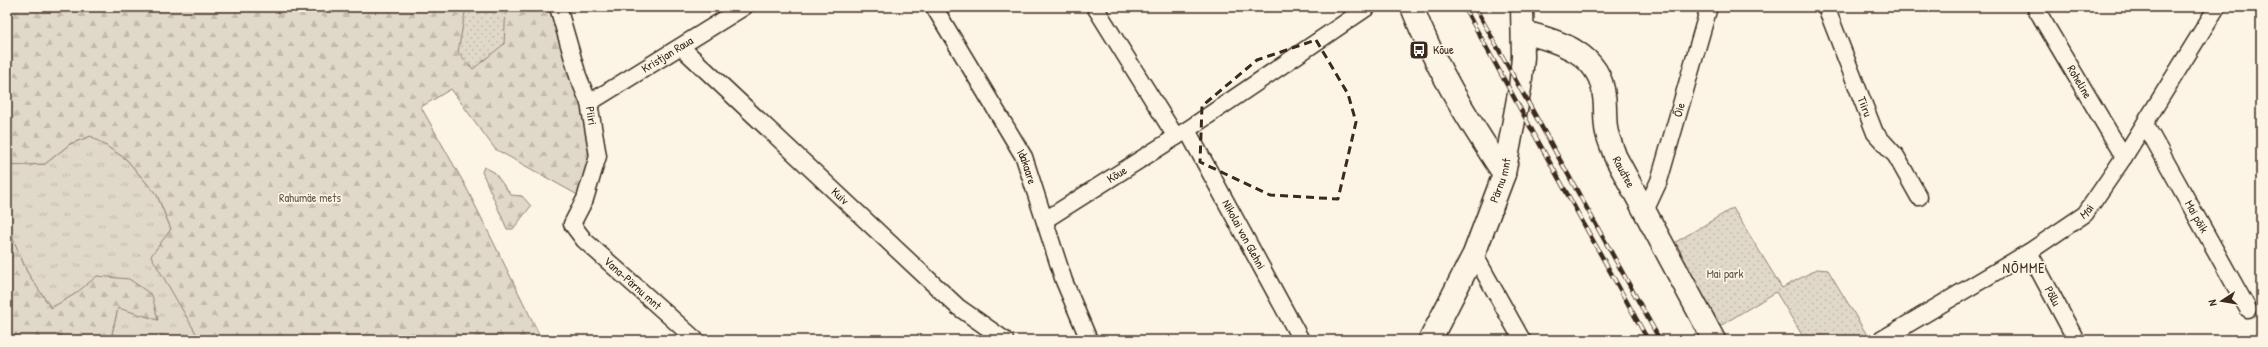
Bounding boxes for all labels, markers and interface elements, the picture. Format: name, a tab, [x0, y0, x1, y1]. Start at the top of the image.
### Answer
street label: Kristjan Raua	[638, 32, 696, 77]
bus stop icon: Kõue	[1408, 39, 1430, 61]
place label: Kõue	[1433, 41, 1454, 58]
street label: Roheline	[2063, 62, 2096, 102]
street label: Tiiru	[1854, 94, 1877, 119]
street label: Õie	[1669, 100, 1689, 119]
street label: Piiri	[582, 105, 602, 126]
street label: Idakaare	[1013, 146, 1041, 186]
street label: Raudtee	[1609, 153, 1640, 191]
street label: Pärnu mnt	[1485, 156, 1515, 205]
street label: Kõue	[1103, 161, 1130, 187]
street label: Kuiv	[828, 183, 853, 209]
park label: Rahumäe mets	[279, 189, 341, 206]
street label: Nikolai von Glehni	[1218, 196, 1270, 272]
street label: Mai põik	[2181, 197, 2213, 236]
street label: Mai	[2077, 200, 2097, 223]
street label: Vana-Pärnu mnt	[600, 253, 666, 314]
district label: NÕMME	[2002, 258, 2046, 277]
park label: Mai park	[1707, 265, 1743, 282]
north arrow	[2202, 281, 2242, 321]
street label: Põllu	[2041, 283, 2065, 309]
text: N	[2205, 299, 2220, 307]

